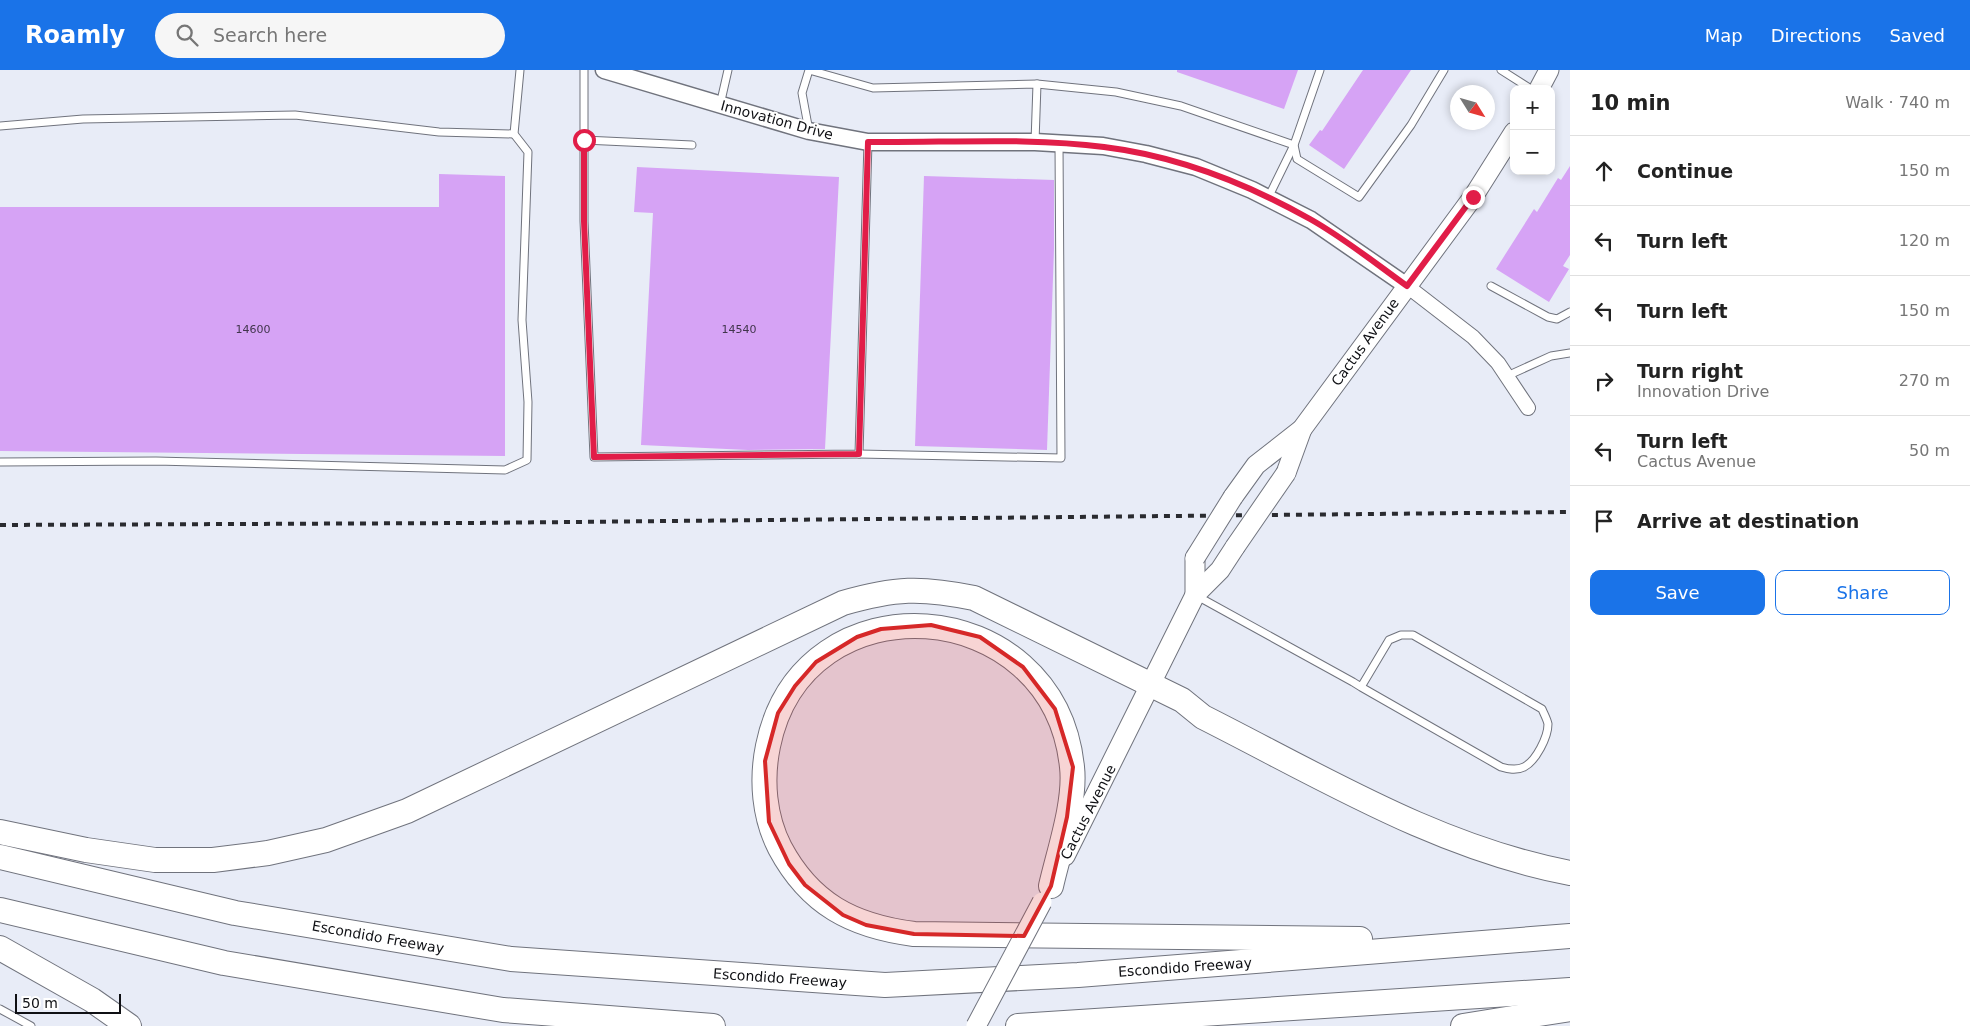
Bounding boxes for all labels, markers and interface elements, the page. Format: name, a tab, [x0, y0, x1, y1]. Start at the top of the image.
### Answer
search box	[155, 13, 505, 58]
text: Roamly	[25, 21, 125, 49]
icon: search	[173, 21, 201, 49]
text: Search here	[213, 24, 327, 46]
text: Map	[1705, 25, 1743, 46]
text: Directions	[1771, 25, 1861, 46]
text: Saved	[1889, 25, 1945, 46]
north arrow	[1450, 85, 1495, 130]
map controls	[1510, 85, 1555, 175]
button: +	[1510, 85, 1555, 130]
text: 10 min	[1590, 91, 1671, 115]
text: Walk · 740 m	[1845, 93, 1950, 112]
street label: Innovation Drive	[719, 97, 835, 143]
route start	[573, 129, 596, 152]
button: −	[1510, 130, 1555, 175]
icon: ahead	[1590, 157, 1618, 185]
text: Continue	[1637, 160, 1733, 182]
text: 150 m	[1899, 161, 1950, 180]
route end	[1462, 186, 1485, 209]
icon: left	[1590, 227, 1618, 255]
text: Turn left	[1637, 230, 1728, 252]
text: 120 m	[1899, 231, 1950, 250]
street label: Cactus Avenue	[1328, 295, 1402, 389]
icon: left	[1590, 297, 1618, 325]
text: Turn left	[1637, 300, 1728, 322]
text: 150 m	[1899, 301, 1950, 320]
house number: 14600	[236, 323, 271, 336]
house number: 14540	[722, 323, 757, 336]
text: Turn right	[1637, 360, 1743, 382]
icon: right	[1590, 367, 1618, 395]
text: 270 m	[1899, 371, 1950, 390]
text: Innovation Drive	[1637, 382, 1769, 401]
text: Turn left	[1637, 430, 1728, 452]
icon: left	[1590, 437, 1618, 465]
text: 50 m	[1909, 441, 1950, 460]
text: Cactus Avenue	[1637, 452, 1756, 471]
icon: arrive	[1590, 507, 1618, 535]
text: Arrive at destination	[1637, 510, 1859, 532]
button: Save	[1590, 570, 1765, 615]
button: Share	[1775, 570, 1950, 615]
street label: Cactus Avenue	[1057, 762, 1119, 862]
street label: Escondido Freeway	[311, 917, 445, 957]
street label: Escondido Freeway	[1118, 954, 1252, 980]
street label: Escondido Freeway	[713, 965, 847, 991]
scale bar	[15, 991, 121, 1014]
text: 50 m	[22, 995, 58, 1011]

